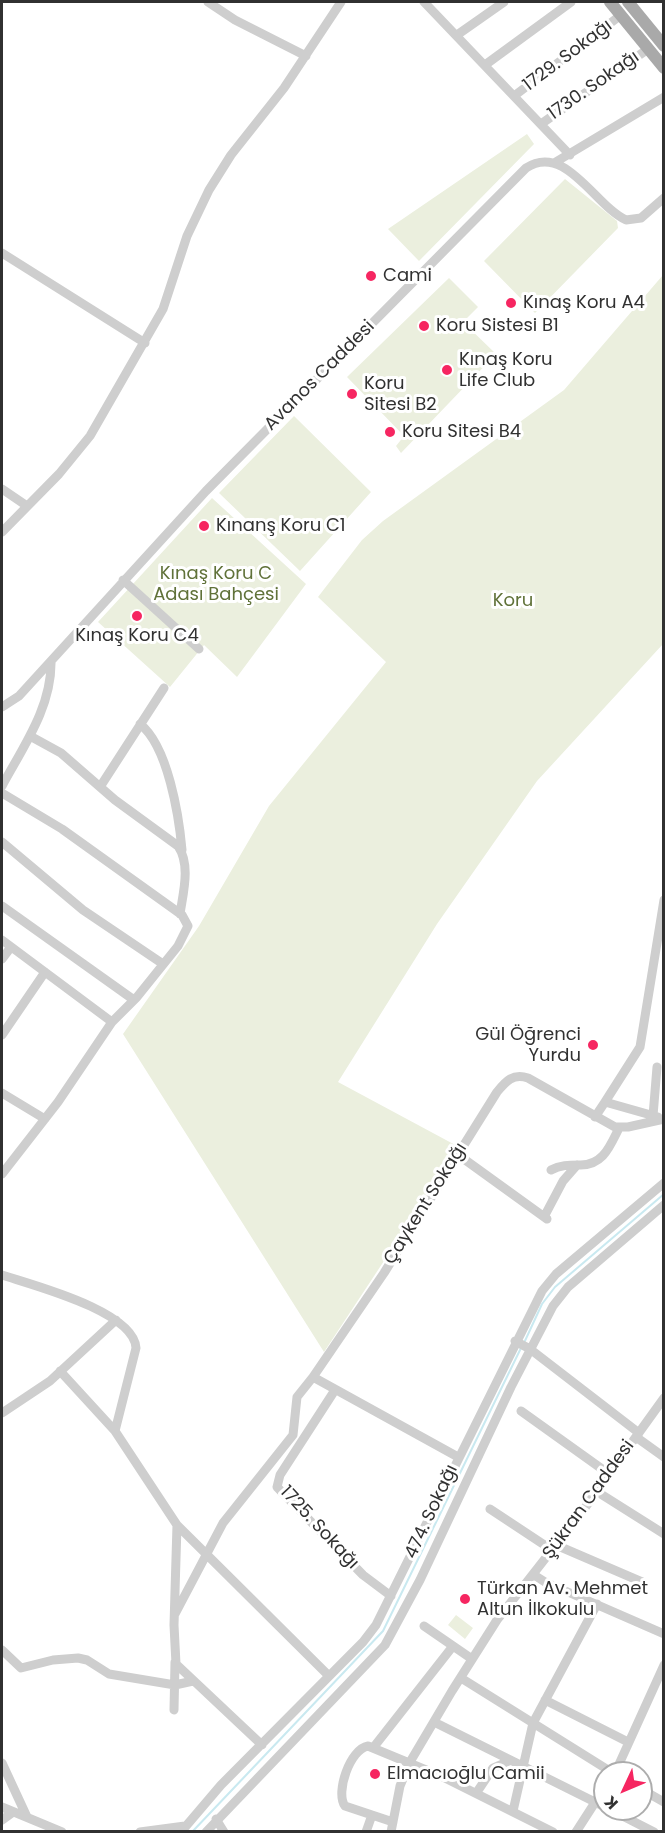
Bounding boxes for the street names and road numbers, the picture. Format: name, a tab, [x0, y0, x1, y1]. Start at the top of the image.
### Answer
street label: 1729. Sokağı	[519, 15, 617, 97]
street label: 1730. Sokağı	[544, 47, 644, 125]
street label: Avanos Caddesi	[260, 316, 380, 436]
street label: Çaykent Sokağı	[380, 1139, 472, 1269]
street label: Şükran Caddesi	[539, 1436, 639, 1564]
street label: 474. Sokağı	[401, 1462, 463, 1562]
street label: 1725. Sokağı	[275, 1482, 363, 1574]

